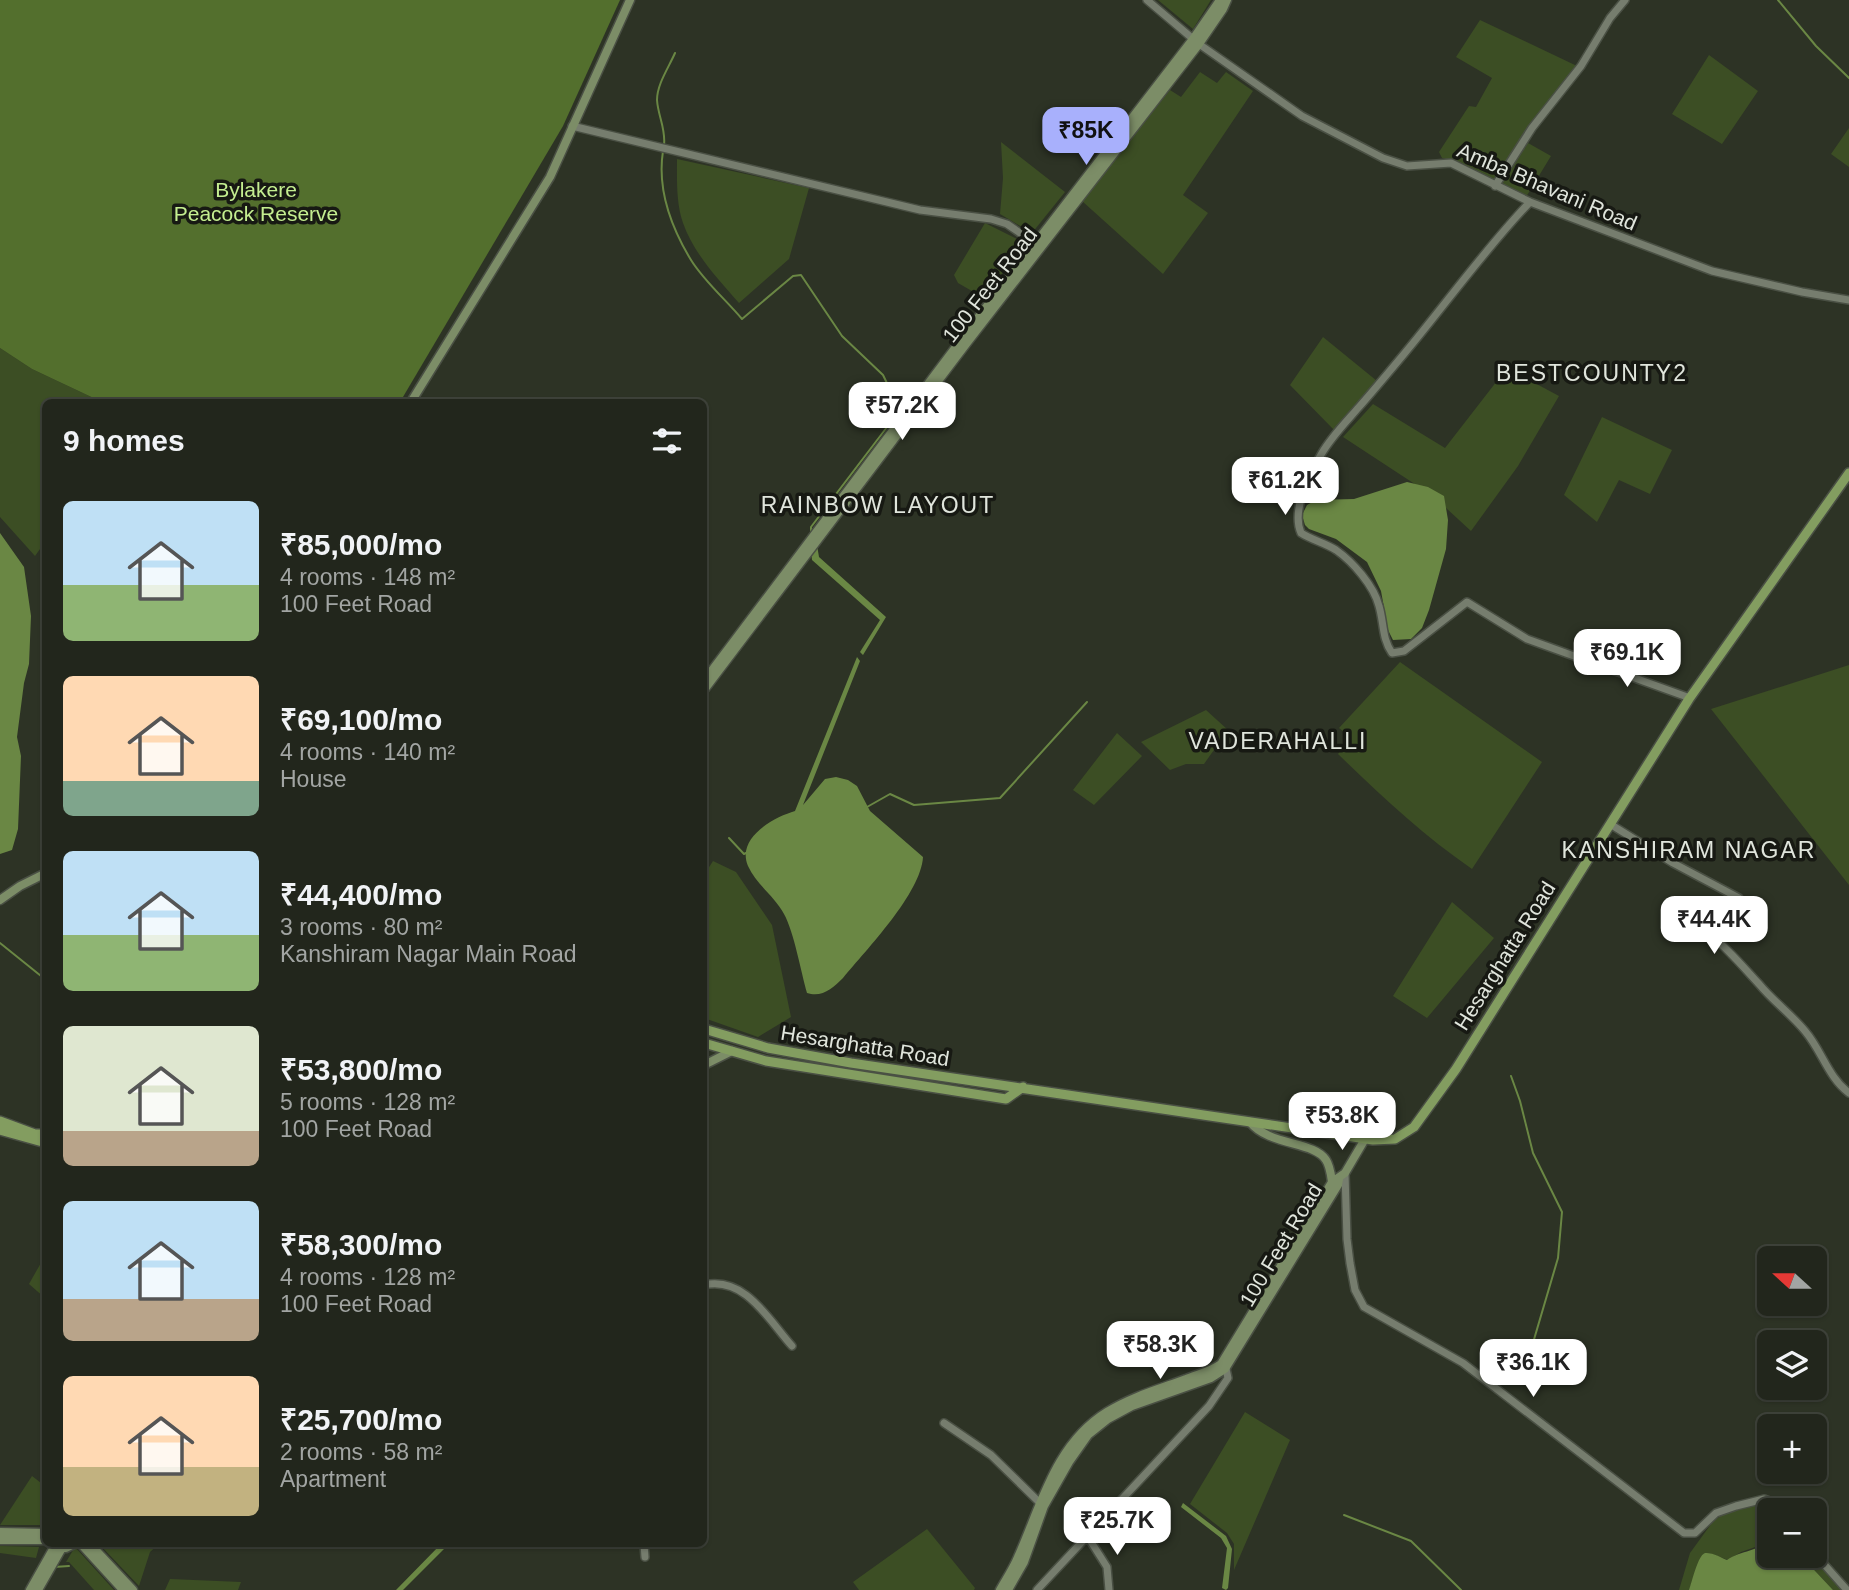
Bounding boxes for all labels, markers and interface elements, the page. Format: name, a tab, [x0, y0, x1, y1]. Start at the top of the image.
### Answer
pin: ₹85K	[1045, 108, 1127, 167]
text: ₹85K	[1058, 117, 1114, 143]
street label: Amba Bhavani Road	[1454, 138, 1640, 235]
park label: Bylakere Peacock Reserve	[174, 178, 338, 225]
street label: 100 Feet Road	[938, 223, 1041, 347]
district label: BESTCOUNTY2	[1496, 360, 1688, 386]
pin: ₹57.2K	[845, 382, 959, 442]
text: ₹57.2K	[865, 392, 939, 418]
icon: filters	[648, 422, 686, 460]
text: 9 homes	[63, 424, 185, 457]
pin: ₹61.2K	[1228, 458, 1342, 517]
text: ₹61.2K	[1248, 467, 1322, 493]
district label: RAINBOW LAYOUT	[761, 492, 995, 518]
text: ₹85,000/mo	[280, 528, 442, 561]
icon: home	[119, 529, 203, 613]
text: 4 rooms · 148 m²	[280, 564, 455, 590]
text: 100 Feet Road	[280, 591, 432, 617]
pin: ₹69.1K	[1570, 630, 1684, 689]
text: ₹69.1K	[1590, 639, 1664, 665]
text: ₹69,100/mo	[280, 703, 442, 736]
icon: home	[119, 704, 203, 788]
district label: VADERAHALLI	[1189, 728, 1367, 754]
text: 4 rooms · 140 m²	[280, 739, 455, 765]
text: House	[280, 766, 346, 792]
district label: KANSHIRAM NAGAR	[1562, 837, 1816, 863]
street label: Hesarghatta Road	[1450, 877, 1559, 1034]
text: ₹44,400/mo	[280, 878, 442, 911]
icon: home	[119, 879, 203, 963]
pin: ₹44.4K	[1657, 897, 1771, 956]
text: ₹44.4K	[1677, 906, 1751, 932]
text: 3 rooms · 80 m²	[280, 914, 442, 940]
text: Kanshiram Nagar Main Road	[280, 941, 577, 967]
street label: Hesarghatta Road	[779, 1021, 951, 1070]
text: ₹53,800/mo	[280, 1053, 442, 1086]
icon: home	[119, 1054, 203, 1138]
text: 5 rooms · 128 m²	[280, 1089, 455, 1115]
pin: ₹53.8K	[1285, 1092, 1399, 1152]
text: ₹53.8K	[1305, 1102, 1379, 1128]
text: 100 Feet Road	[280, 1116, 432, 1142]
street label: 100 Feet Road	[1235, 1179, 1326, 1310]
text: ₹58,300/mo	[280, 1228, 442, 1261]
icon: home	[119, 1229, 203, 1313]
north arrow	[1757, 1246, 1827, 1316]
map controls	[1757, 1246, 1827, 1568]
text: 4 rooms · 128 m²	[280, 1264, 455, 1290]
text: 100 Feet Road	[280, 1291, 432, 1317]
pin: ₹58.3K	[1103, 1322, 1217, 1381]
button: layers	[1757, 1330, 1827, 1400]
text: ₹58.3K	[1123, 1331, 1197, 1357]
pin: ₹36.1K	[1476, 1340, 1590, 1399]
text: ₹36.1K	[1496, 1349, 1570, 1375]
text: ₹25,700/mo	[280, 1403, 442, 1436]
icon: home	[119, 1404, 203, 1488]
button: +	[1757, 1414, 1827, 1484]
text: 2 rooms · 58 m²	[280, 1439, 442, 1465]
text: Apartment	[280, 1466, 386, 1492]
pin: ₹25.7K	[1060, 1498, 1174, 1557]
button: −	[1757, 1498, 1827, 1568]
text: ₹25.7K	[1080, 1507, 1154, 1533]

